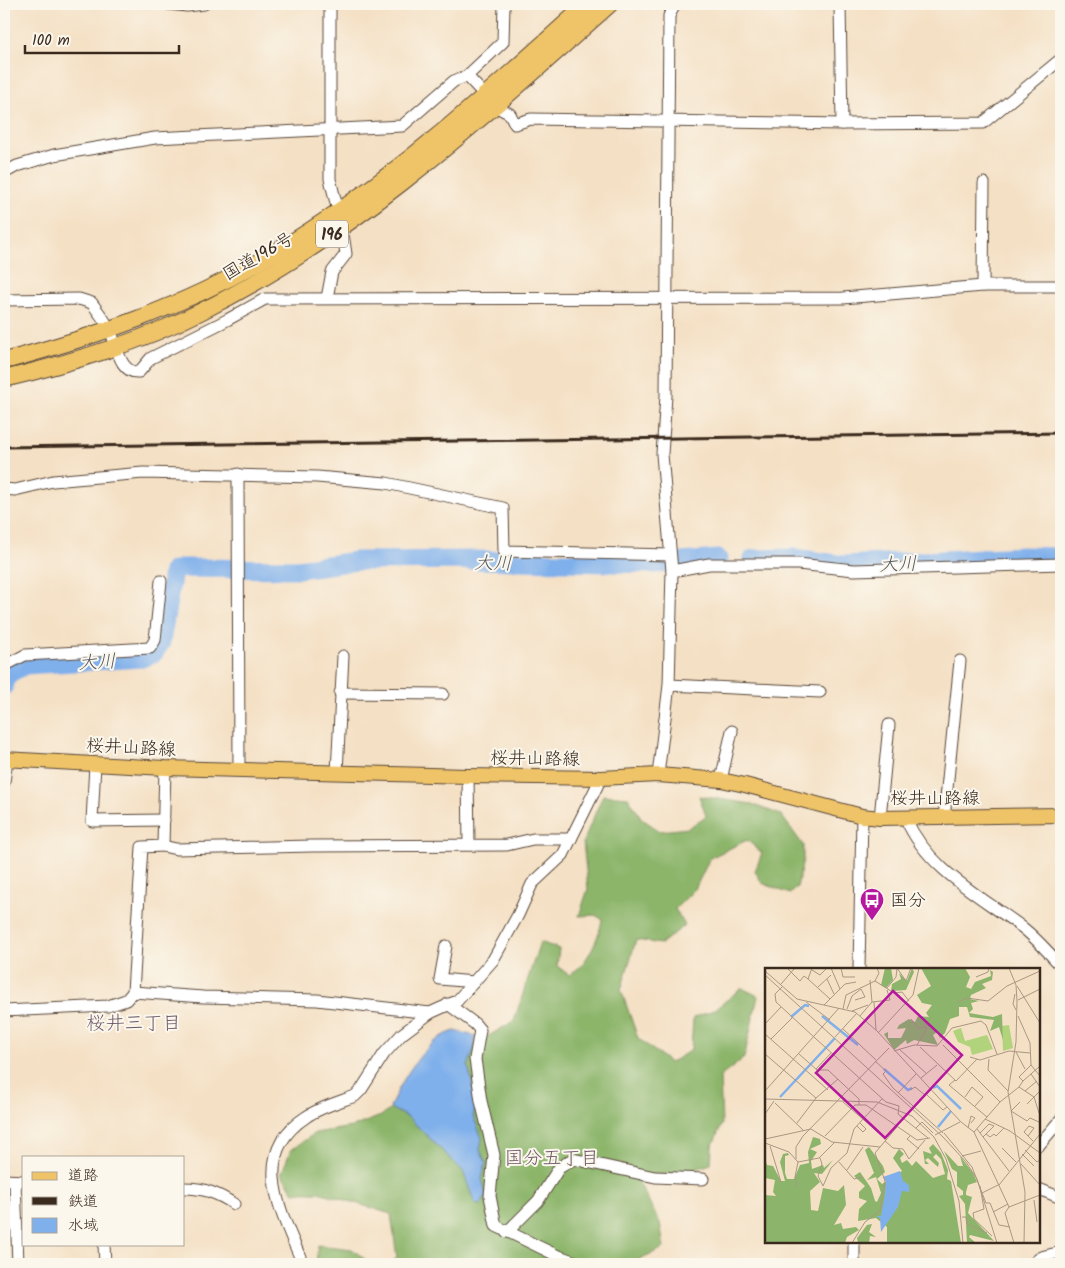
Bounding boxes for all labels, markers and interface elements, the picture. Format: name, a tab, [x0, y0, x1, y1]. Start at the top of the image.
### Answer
scale bar	[25, 22, 179, 54]
text: 100 m	[32, 29, 70, 53]
road number: 196	[316, 220, 348, 248]
street label: 国道196号	[218, 225, 300, 289]
water label: 大川	[474, 549, 512, 579]
water label: 大川	[879, 549, 918, 581]
water label: 大川	[77, 647, 117, 679]
street label: 桜井山路線	[85, 732, 177, 765]
street label: 桜井山路線	[490, 744, 580, 775]
street label: 桜井山路線	[890, 785, 980, 814]
bus stop icon: 国分	[859, 887, 885, 921]
place label: 国分	[890, 887, 926, 916]
inset map	[765, 968, 1040, 1243]
district label: 桜井三丁目	[86, 1009, 182, 1039]
district label: 国分五丁目	[504, 1144, 600, 1174]
legend	[22, 1156, 185, 1246]
text: 道路	[68, 1164, 98, 1188]
text: 鉄道	[68, 1190, 98, 1214]
text: 水域	[68, 1214, 98, 1238]

